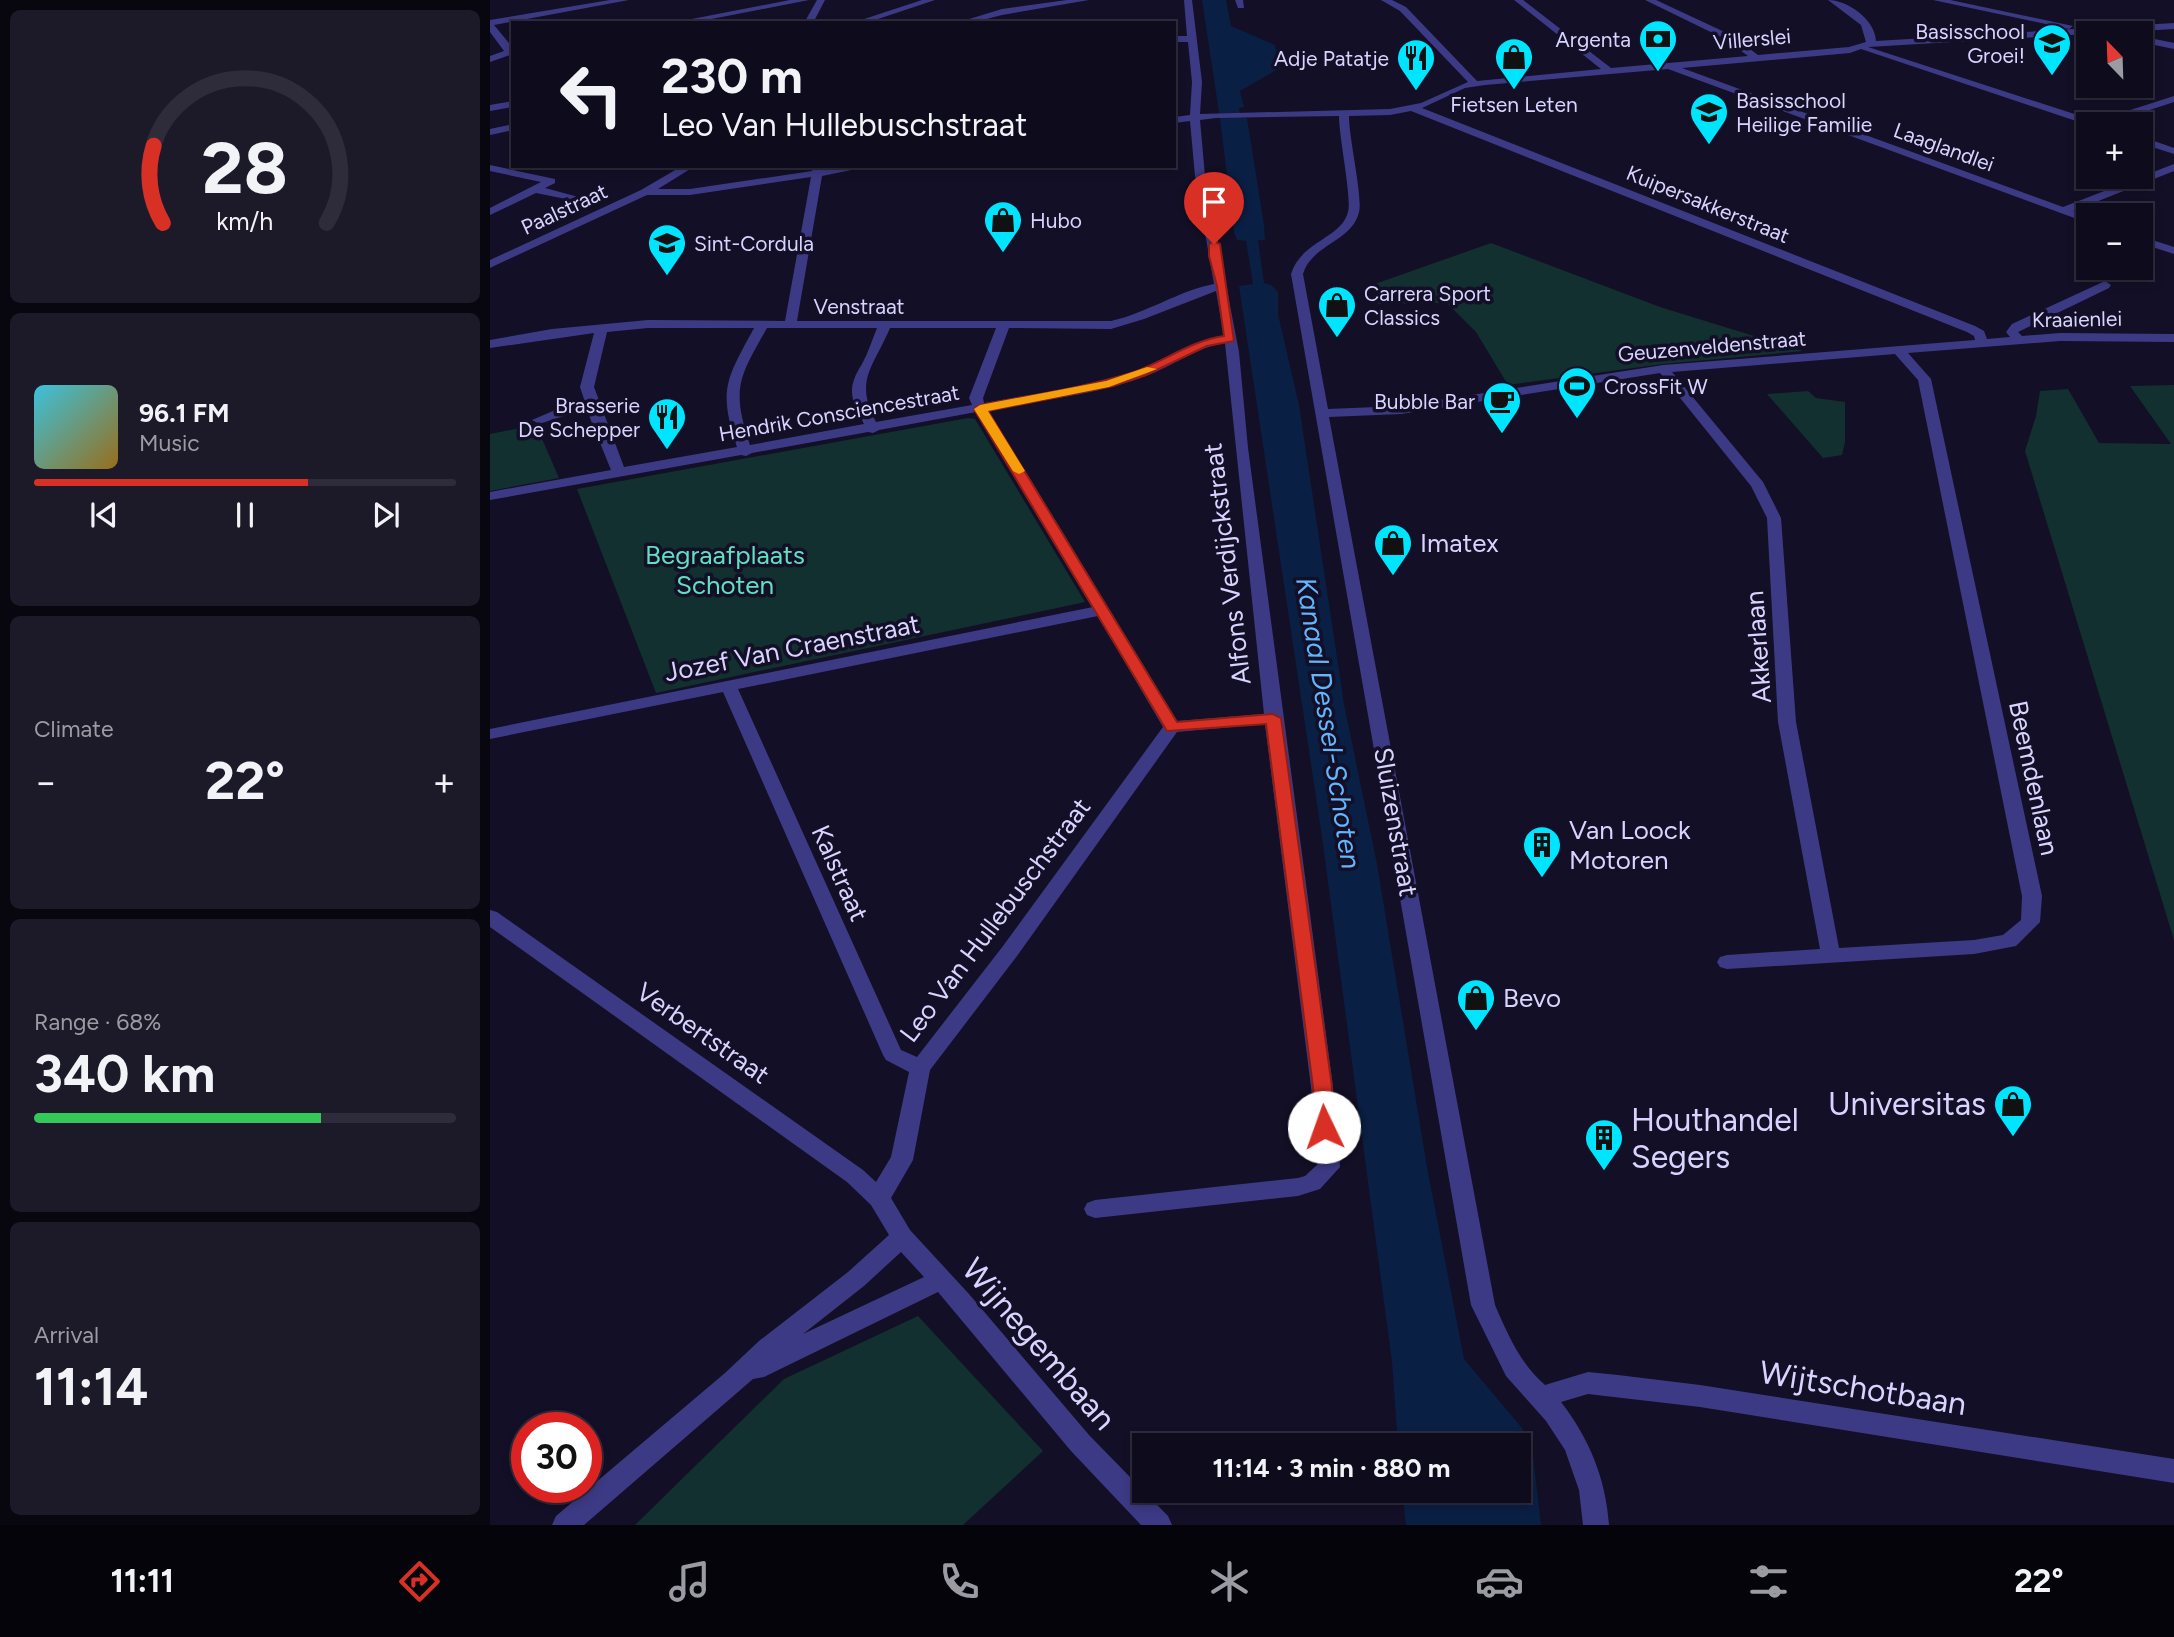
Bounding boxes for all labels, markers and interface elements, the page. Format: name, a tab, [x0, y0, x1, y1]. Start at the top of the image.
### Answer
bank icon: Argenta	[1637, 18, 1679, 73]
place label: Basisschool Groei!	[1915, 19, 2025, 68]
north arrow	[2076, 21, 2152, 98]
map controls	[2076, 21, 2153, 280]
school or university icon: Basisschool Groei!	[2031, 22, 2073, 77]
street label: Villerslei	[1712, 23, 1792, 55]
place label: Argenta	[1556, 27, 1631, 52]
shop icon: Fietsen Leten	[1493, 36, 1535, 91]
restaurant icon: Adje Patatje	[1395, 37, 1437, 92]
text: 230 m	[661, 46, 803, 105]
place label: Adje Patatje	[1274, 46, 1389, 71]
icon: left	[546, 49, 637, 140]
place label: Basisschool Heilige Familie	[1736, 88, 1872, 137]
school or university icon: Basisschool Heilige Familie	[1688, 91, 1730, 146]
place label: Fietsen Leten	[1450, 92, 1578, 117]
text: Leo Van Hullebuschstraat	[661, 106, 1027, 144]
button: +	[2076, 112, 2153, 189]
street label: Laaglandlei	[1890, 117, 1998, 177]
text: 28	[202, 124, 288, 211]
street label: Kuipersakkerstraat	[1623, 160, 1793, 248]
pin	[1184, 172, 1244, 244]
street label: Paalstraat	[517, 178, 611, 240]
icon: arrive	[1195, 183, 1233, 221]
shop icon: Hubo	[982, 199, 1024, 254]
button: −	[2076, 203, 2153, 280]
text: km/h	[216, 205, 274, 235]
place label: Hubo	[1030, 208, 1082, 233]
school or university icon: Sint-Cordula	[646, 222, 688, 277]
place label: Sint-Cordula	[694, 231, 814, 256]
place label: Carrera Sport Classics	[1364, 281, 1491, 330]
shop icon: Carrera Sport Classics	[1316, 284, 1358, 339]
street label: Venstraat	[813, 294, 905, 319]
street label: Kraaienlei	[2032, 306, 2122, 332]
street label: Geuzenveldenstraat	[1617, 325, 1807, 367]
sports icon: CrossFit W	[1556, 365, 1598, 420]
place label: CrossFit W	[1604, 374, 1708, 399]
street label: Hendrik Consciencestraat	[717, 380, 961, 446]
cafe icon: Bubble Bar	[1481, 380, 1523, 435]
place label: Bubble Bar	[1374, 389, 1475, 414]
place label: Brasserie De Schepper	[518, 393, 640, 442]
restaurant icon: Brasserie De Schepper	[646, 396, 688, 451]
text: 96.1 FM	[139, 397, 229, 429]
text: Music	[139, 429, 200, 457]
street label: Alfons Verdijckstraat	[1196, 441, 1258, 687]
icon: previous	[85, 496, 123, 534]
icon: pause	[226, 496, 264, 534]
icon: next	[367, 496, 405, 534]
shop icon: Imatex	[1372, 522, 1414, 577]
place label: Imatex	[1420, 527, 1499, 559]
park label: Begraafplaats Schoten	[645, 539, 805, 601]
water label: Kanaal Dessel-Schoten	[1289, 575, 1369, 871]
street label: Akkerlaan	[1738, 590, 1778, 704]
street label: Jozef Van Craenstraat	[662, 608, 922, 688]
street label: Beemdenlaan	[2002, 698, 2066, 858]
text: Climate	[34, 715, 113, 743]
street label: Sluizenstraat	[1367, 745, 1425, 899]
text: 22°	[205, 750, 285, 812]
text: −	[34, 759, 58, 805]
text: +	[432, 759, 456, 805]
street label: Leo Van Hullebuschstraat	[893, 791, 1097, 1048]
place label: Van Loock Motoren	[1569, 814, 1691, 876]
street label: Kalstraat	[805, 820, 875, 926]
building icon: Van Loock Motoren	[1521, 824, 1563, 879]
street label: Verbertstraat	[630, 975, 776, 1091]
shop icon: Bevo	[1455, 977, 1497, 1032]
place label: Bevo	[1503, 982, 1561, 1014]
text: Range · 68%	[34, 1008, 161, 1036]
text: 340 km	[34, 1043, 215, 1105]
shop icon: Universitas	[1992, 1083, 2034, 1138]
place label: Universitas	[1828, 1085, 1986, 1123]
position arrow	[1287, 1090, 1361, 1164]
place label: Houthandel Segers	[1631, 1101, 1799, 1176]
building icon: Houthandel Segers	[1583, 1117, 1625, 1172]
street label: Wijnegembaan	[954, 1250, 1124, 1438]
text: Arrival	[34, 1321, 99, 1349]
street label: Wijtschotbaan	[1757, 1353, 1969, 1423]
text: 11:14	[34, 1356, 148, 1418]
speed limit sign: 30	[511, 1412, 602, 1503]
text: 11:14 · 3 min · 880 m	[1213, 1452, 1450, 1484]
icon: directions	[395, 1557, 444, 1606]
icon: music	[665, 1557, 714, 1606]
icon: phone	[935, 1557, 984, 1606]
icon: climate	[1205, 1557, 1254, 1606]
icon: car	[1475, 1557, 1524, 1606]
icon: filters	[1744, 1557, 1793, 1606]
text: 11:11	[110, 1562, 174, 1600]
text: 22°	[2014, 1562, 2063, 1600]

